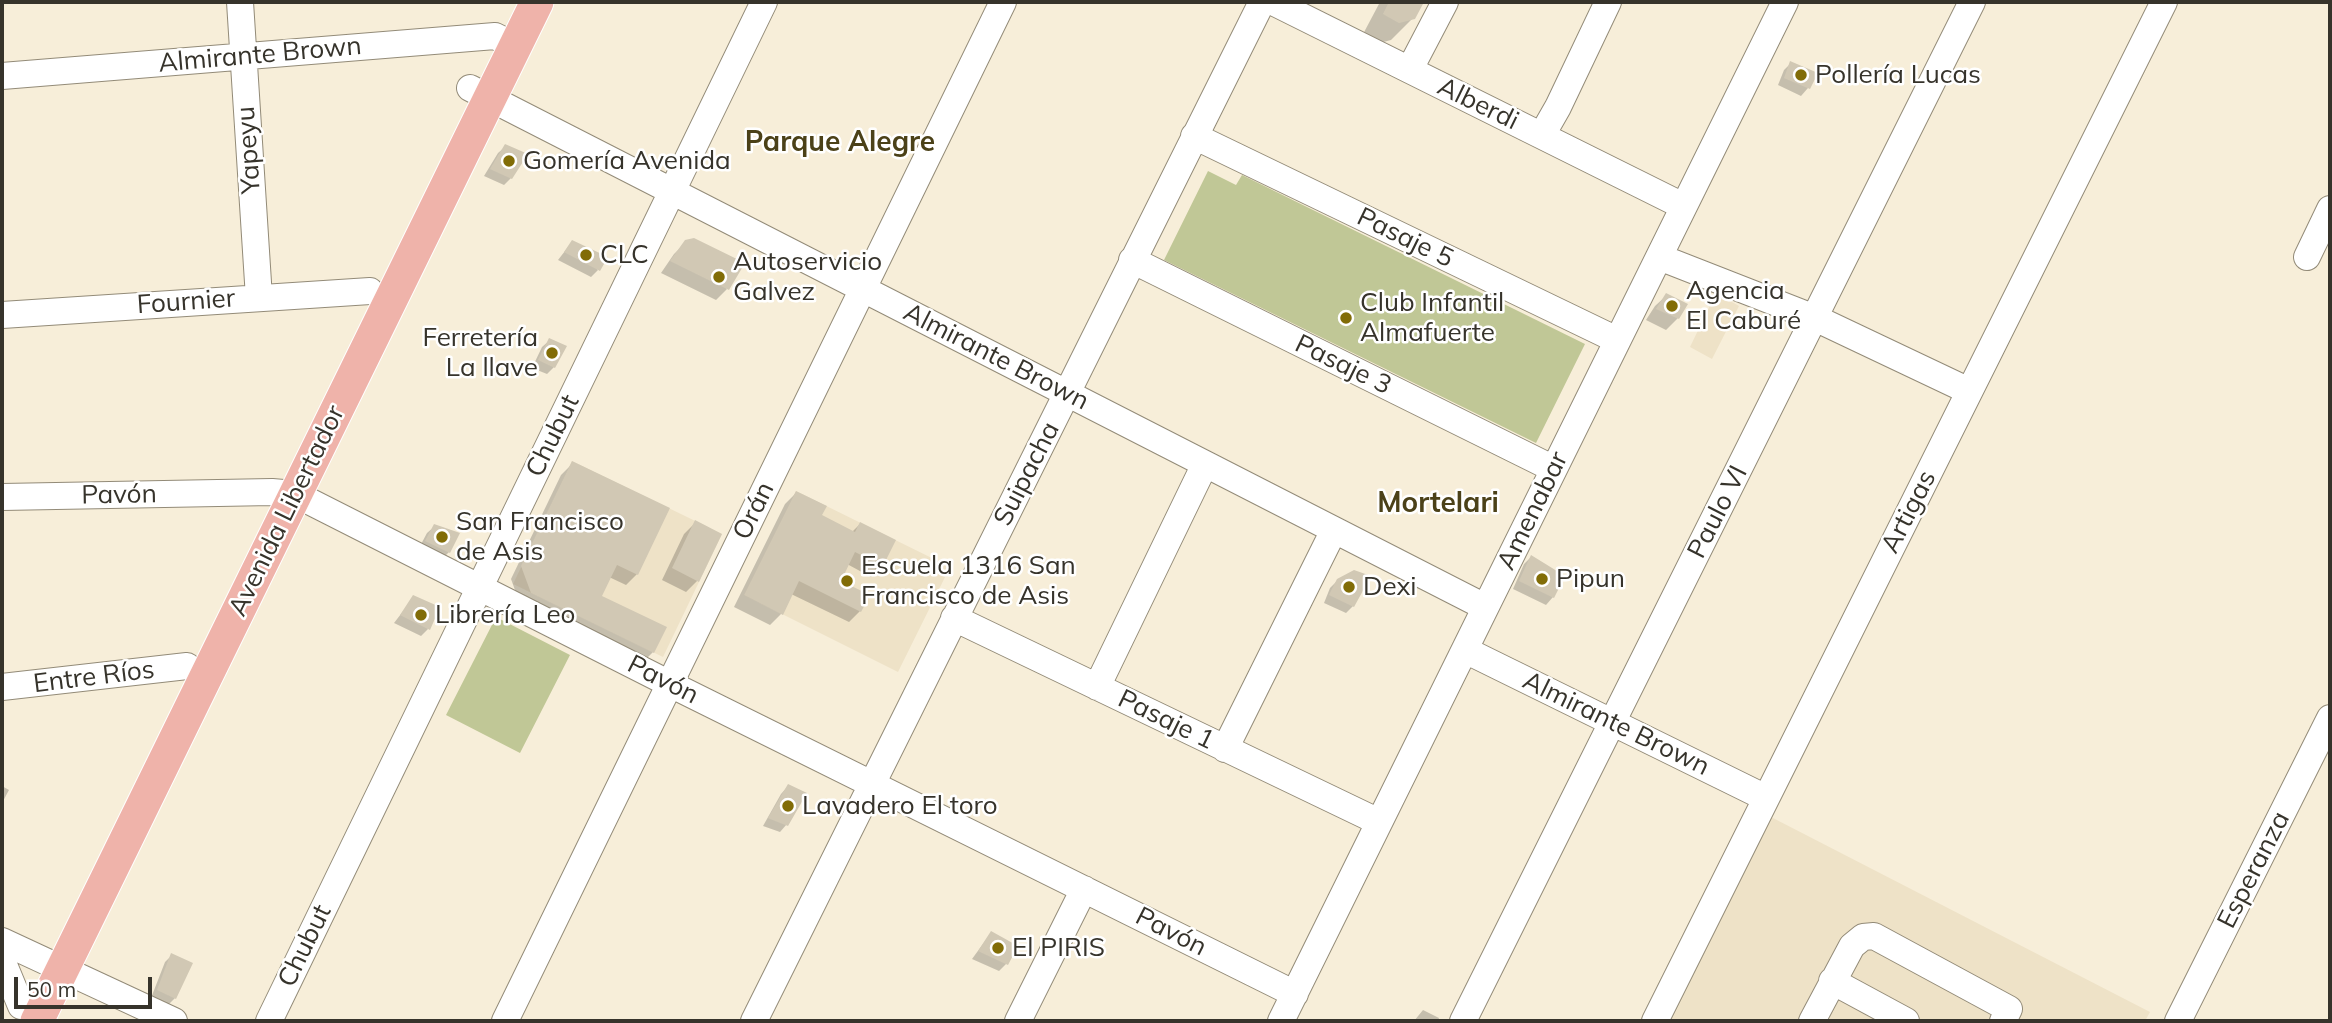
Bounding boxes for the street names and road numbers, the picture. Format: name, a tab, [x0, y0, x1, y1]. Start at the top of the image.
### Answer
street label: Almirante Brown	[157, 31, 363, 79]
street label: Alberdi	[1432, 71, 1524, 137]
street label: Yapeyu	[230, 105, 268, 195]
street label: Pasaje 5	[1352, 201, 1458, 275]
street label: Fournier	[136, 283, 236, 321]
street label: Almirante Brown	[898, 297, 1094, 417]
street label: Pasaje 3	[1290, 328, 1396, 402]
street label: Chubut	[520, 390, 586, 482]
street label: Avenida Libertador	[222, 401, 352, 621]
street label: Suipacha	[988, 417, 1066, 531]
street label: Amenabar	[1491, 447, 1575, 575]
street label: Paulo VI	[1681, 461, 1755, 563]
street label: Artigas	[1875, 465, 1943, 559]
street label: Orán	[727, 477, 781, 545]
street label: Pavón	[81, 479, 157, 511]
street label: Pavón	[622, 649, 704, 711]
street label: Entre Ríos	[32, 654, 156, 700]
street label: Almirante Brown	[1518, 665, 1714, 783]
street label: Pasaje 1	[1113, 683, 1219, 757]
street label: Esperanza	[2211, 806, 2297, 934]
street label: Chubut	[272, 900, 338, 992]
street label: Pavón	[1130, 901, 1212, 963]

